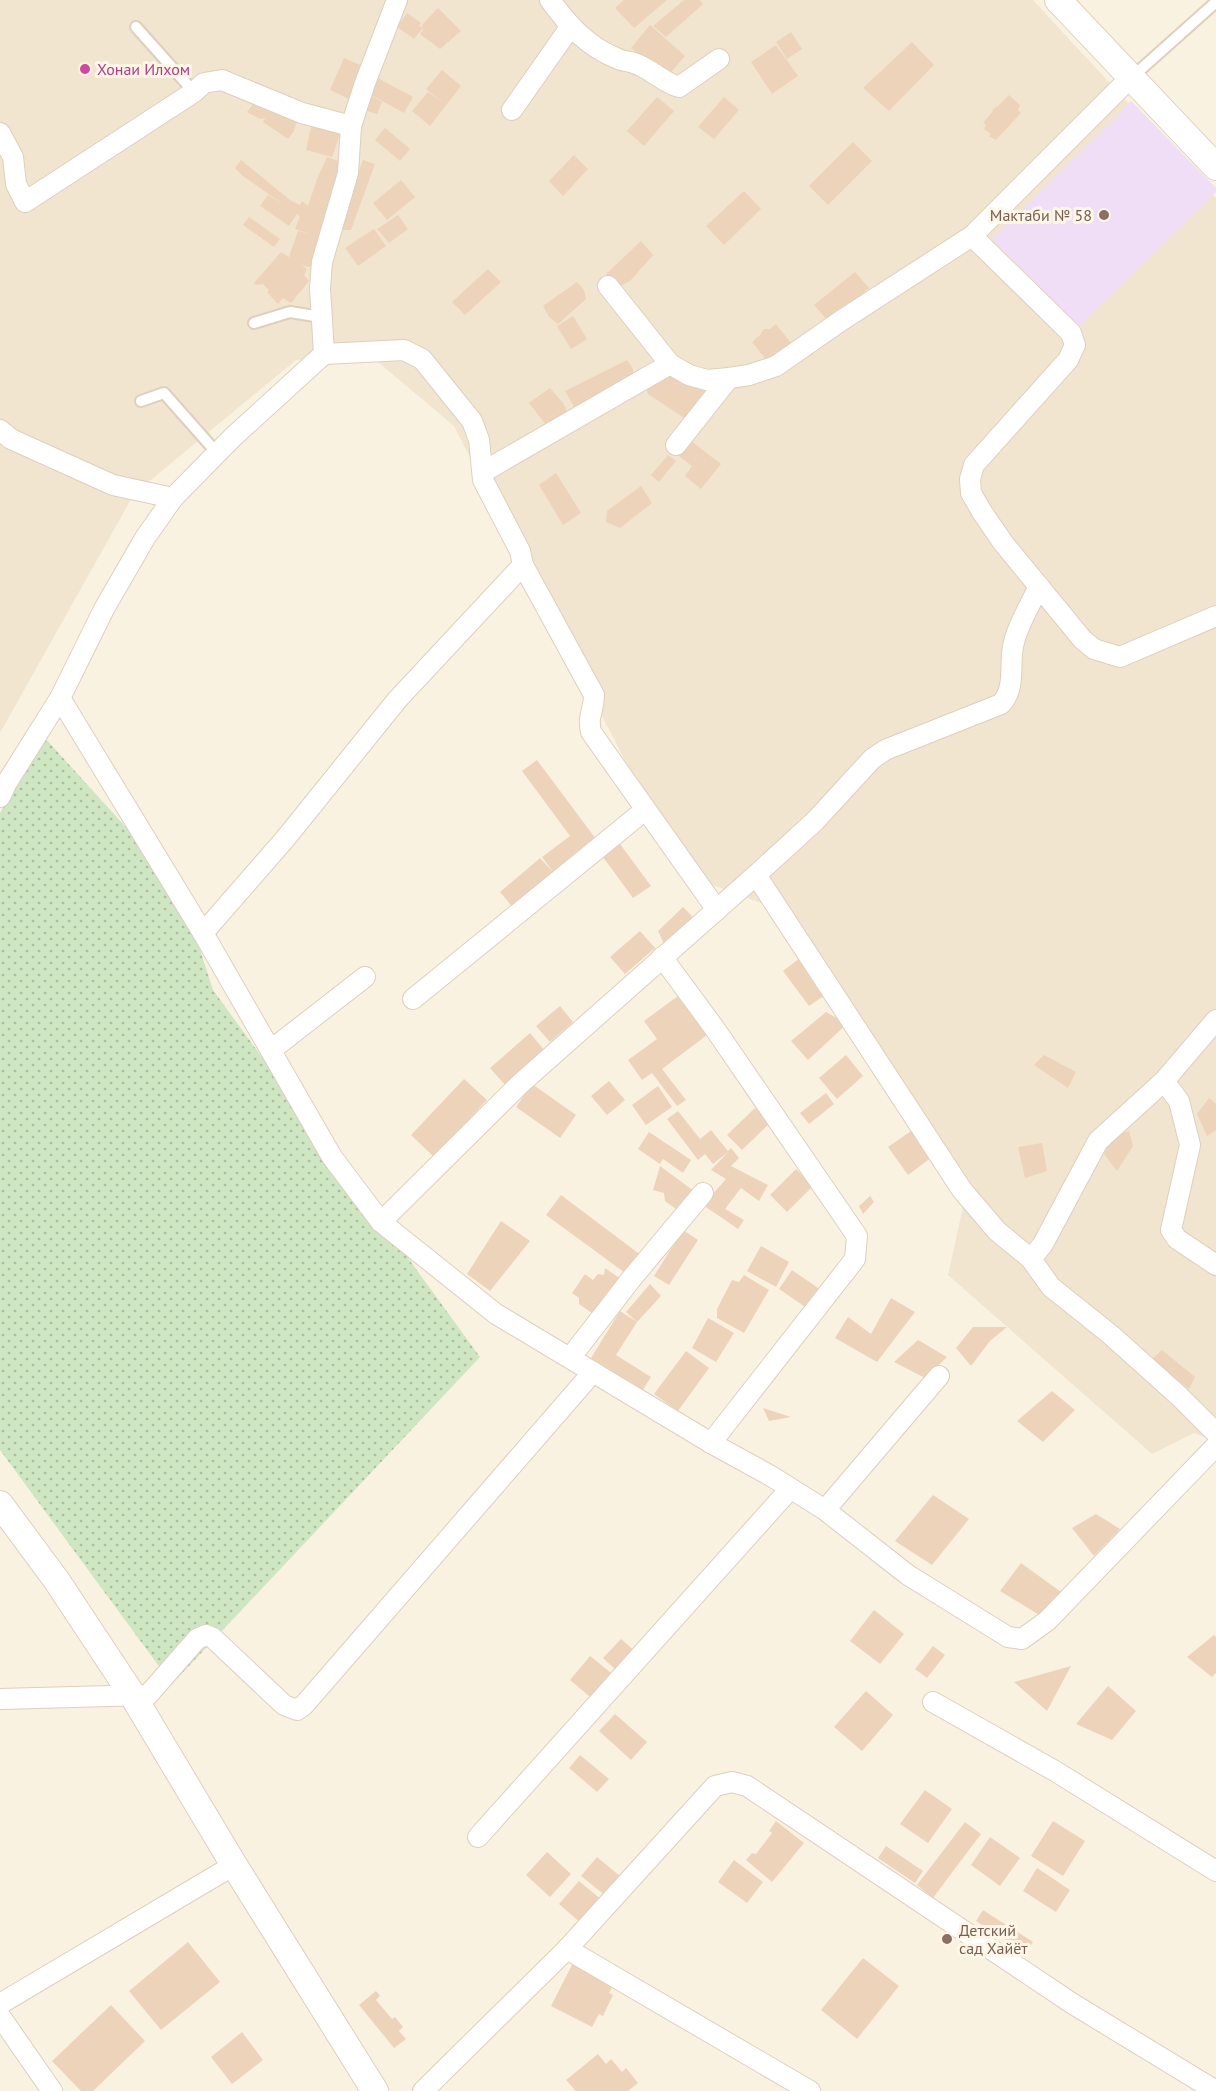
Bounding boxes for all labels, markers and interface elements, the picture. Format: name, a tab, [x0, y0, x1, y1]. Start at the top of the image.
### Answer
place label: Хонаи Илхом	[97, 59, 190, 79]
marker: Хонаи Илхом	[78, 62, 92, 76]
place label: Мактаби № 58	[990, 205, 1092, 225]
marker: Мактаби № 58	[1097, 208, 1111, 222]
place label: Детский сад Хайёт	[959, 1920, 1028, 1958]
marker: Детский сад Хайёт	[940, 1932, 954, 1946]

